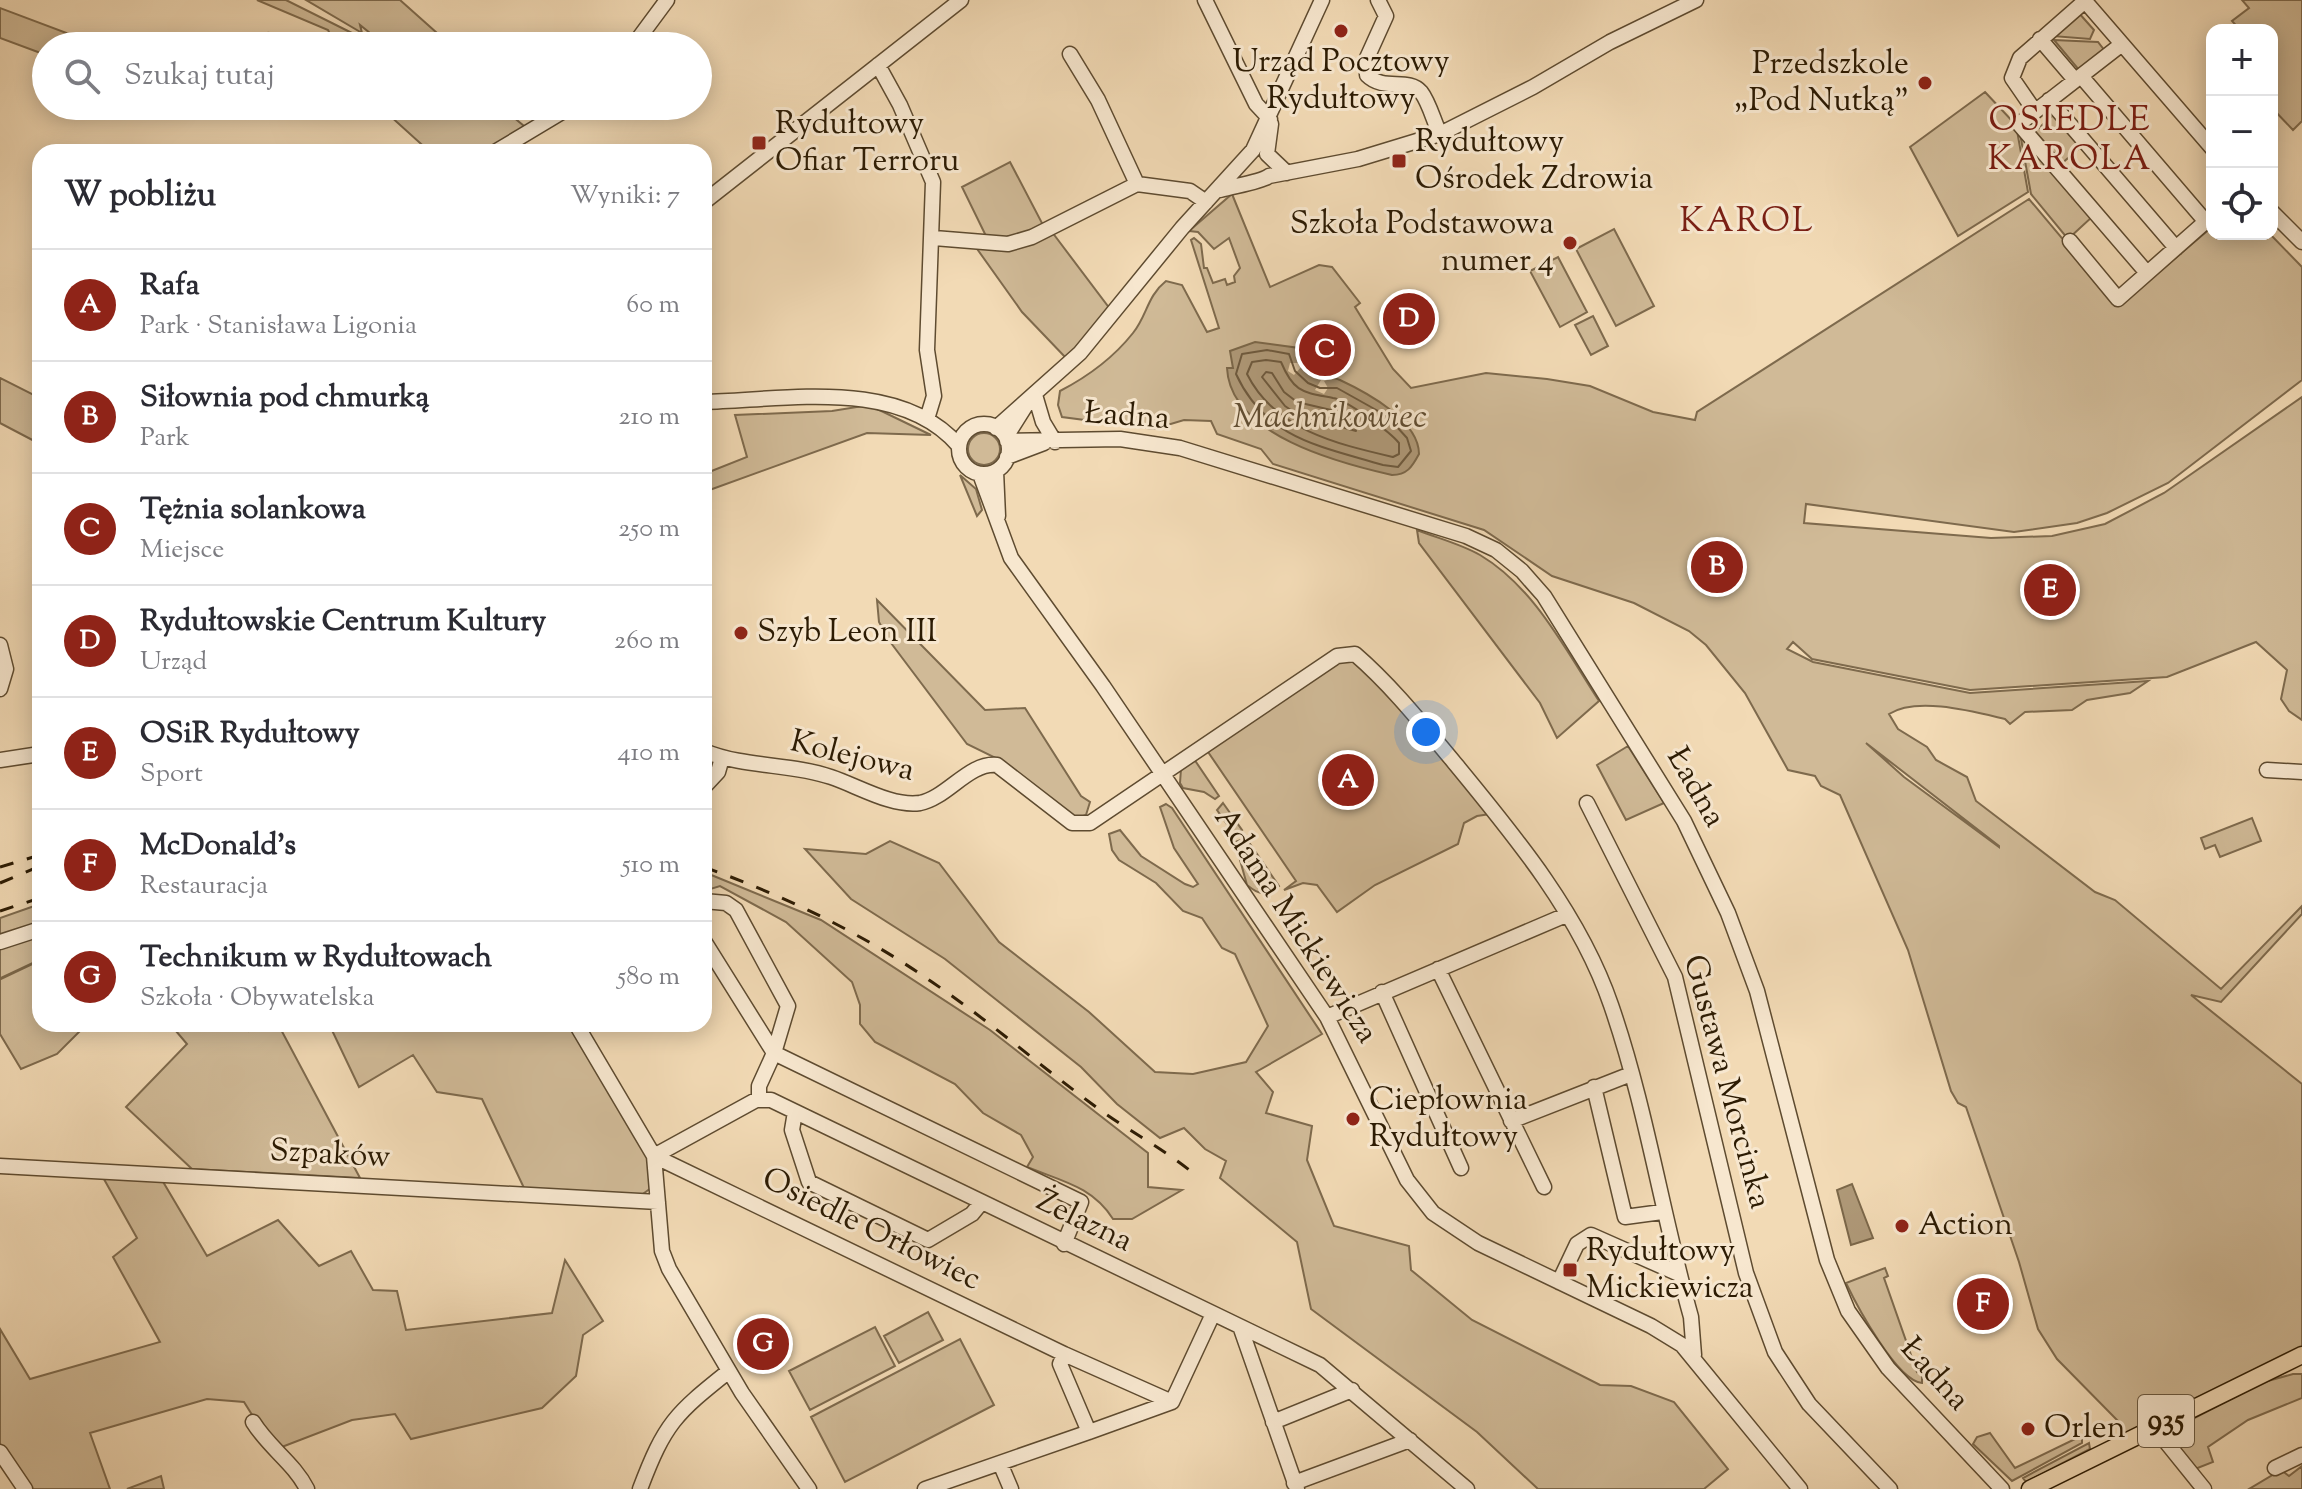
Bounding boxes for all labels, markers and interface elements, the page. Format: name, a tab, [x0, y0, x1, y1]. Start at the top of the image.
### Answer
marker: Urząd Pocztowy Rydułtowy	[1332, 22, 1350, 40]
map controls	[2206, 24, 2278, 240]
button: +	[2206, 24, 2278, 96]
search box	[32, 32, 712, 120]
place label: Urząd Pocztowy Rydułtowy	[1232, 40, 1450, 123]
place label: Przedszkole „Pod Nutką”	[1734, 42, 1909, 125]
icon: search	[60, 54, 104, 98]
text: Szukaj tutaj	[124, 55, 275, 98]
marker: Przedszkole „Pod Nutką”	[1916, 74, 1934, 92]
button: −	[2206, 96, 2278, 168]
district label: OSIEDLE KAROLA	[1988, 97, 2152, 185]
place label: Rydułtowy Ofiar Terroru	[775, 102, 959, 185]
place label: Rydułtowy Ośrodek Zdrowia	[1415, 120, 1654, 203]
marker: Rydułtowy Ofiar Terroru	[750, 134, 768, 152]
marker: Rydułtowy Ośrodek Zdrowia	[1390, 152, 1408, 170]
button: locate	[2206, 168, 2278, 240]
text: W pobliżu	[64, 172, 216, 221]
text: Wyniki: 7	[570, 178, 680, 215]
district label: KAROL	[1679, 198, 1815, 247]
place label: Szkoła Podstawowa numer 4	[1290, 202, 1554, 285]
marker: Szkoła Podstawowa numer 4	[1561, 234, 1579, 252]
text: Rafa	[140, 265, 200, 308]
text: A	[79, 287, 101, 324]
text: 60 m	[626, 287, 680, 324]
pin: D	[1383, 289, 1435, 349]
text: Park · Stanisława Ligonia	[140, 308, 417, 345]
pin: C	[1299, 320, 1351, 380]
text: Siłownia pod chmurką	[140, 377, 429, 420]
street label: Ładna	[1083, 391, 1171, 443]
water label: Machnikowiec	[1233, 394, 1427, 443]
text: B	[82, 399, 98, 436]
text: 210 m	[618, 399, 680, 436]
text: Park	[140, 420, 190, 457]
text: Tężnia solankowa	[140, 489, 366, 532]
text: C	[80, 511, 100, 548]
text: 250 m	[618, 511, 680, 548]
text: Miejsce	[140, 532, 224, 569]
pin: B	[1691, 537, 1743, 597]
pin: E	[2024, 560, 2076, 620]
text: Rydułtowskie Centrum Kultury	[140, 601, 546, 644]
place label: Szyb Leon III	[757, 610, 937, 656]
text: D	[80, 623, 100, 660]
text: 260 m	[614, 623, 680, 660]
marker: Szyb Leon III	[732, 624, 750, 642]
text: Urząd	[140, 644, 207, 681]
your location	[1406, 712, 1446, 752]
text: OSiR Rydułtowy	[140, 713, 360, 756]
street label: Kolejowa	[785, 719, 919, 795]
text: E	[82, 735, 98, 772]
text: 410 m	[618, 735, 680, 772]
street label: Ładna	[1654, 740, 1736, 837]
pin: A	[1322, 750, 1374, 810]
text: Sport	[140, 756, 203, 793]
street label: Adama Mickiewicza	[1201, 799, 1389, 1053]
text: McDonald's	[140, 825, 296, 868]
text: F	[83, 847, 97, 884]
text: 510 m	[622, 847, 680, 884]
text: Restauracja	[140, 868, 268, 905]
text: Technikum w Rydułtowach	[140, 937, 492, 980]
street label: Gustawa Morcinka	[1670, 950, 1782, 1214]
text: G	[79, 959, 101, 996]
text: 580 m	[617, 959, 680, 996]
text: Szkoła · Obywatelska	[140, 980, 374, 1017]
place label: Ciepłownia Rydułtowy	[1369, 1078, 1528, 1161]
marker: Ciepłownia Rydułtowy	[1344, 1110, 1362, 1128]
street label: Szpaków	[268, 1129, 392, 1181]
street label: Osiedle Orłowiec	[754, 1157, 988, 1303]
street label: Żelazna	[1028, 1179, 1140, 1265]
place label: Action	[1918, 1203, 2013, 1249]
marker: Action	[1893, 1217, 1911, 1235]
place label: Rydułtowy Mickiewicza	[1586, 1229, 1754, 1312]
marker: Rydułtowy Mickiewicza	[1561, 1261, 1579, 1279]
pin: F	[1957, 1274, 2009, 1334]
pin: G	[737, 1314, 789, 1374]
street label: Ładna	[1888, 1328, 1980, 1422]
road number: 935	[2138, 1395, 2194, 1447]
place label: Orlen	[2044, 1406, 2126, 1452]
marker: Orlen	[2019, 1420, 2037, 1438]

